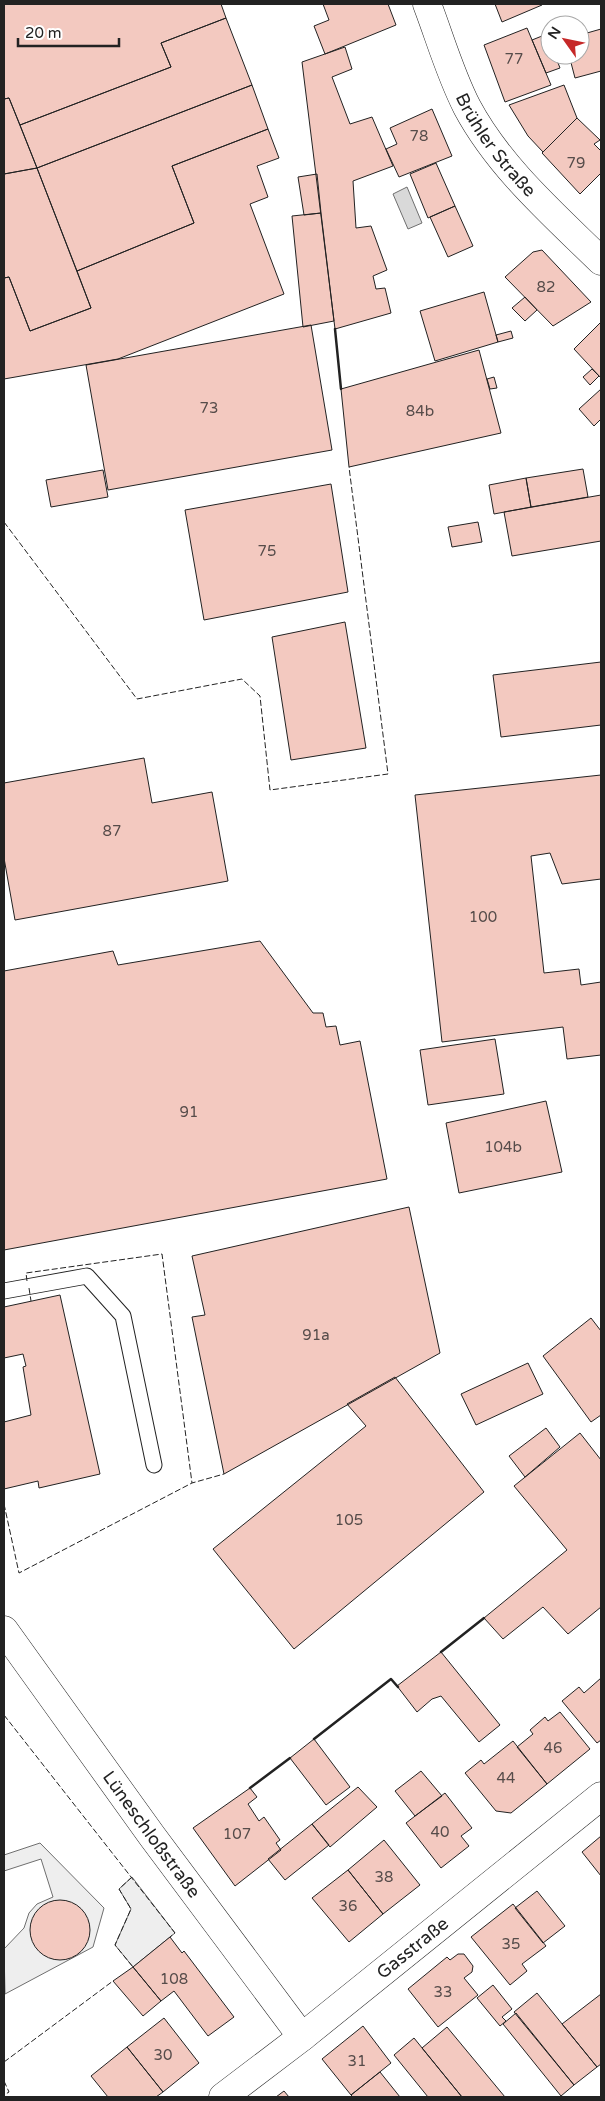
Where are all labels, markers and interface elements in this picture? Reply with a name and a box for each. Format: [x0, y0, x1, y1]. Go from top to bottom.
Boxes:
scale bar [18, 15, 119, 47]
north arrow [540, 15, 590, 65]
text: 20 m [25, 24, 62, 42]
text: N [544, 24, 565, 43]
house number: 77 [505, 50, 523, 68]
street label: Brühler Straße [451, 89, 541, 201]
house number: 78 [410, 127, 428, 145]
house number: 79 [567, 154, 585, 172]
house number: 82 [537, 278, 555, 296]
house number: 73 [200, 399, 218, 417]
house number: 84b [406, 402, 434, 420]
house number: 75 [258, 542, 276, 560]
house number: 87 [103, 822, 121, 840]
house number: 100 [469, 908, 497, 926]
house number: 91 [180, 1103, 198, 1121]
house number: 104b [484, 1138, 522, 1156]
house number: 91a [302, 1326, 330, 1344]
house number: 105 [335, 1511, 363, 1529]
house number: 46 [544, 1739, 562, 1757]
street label: Lüneschloßstraße [98, 1767, 205, 1902]
house number: 44 [497, 1769, 515, 1787]
house number: 40 [431, 1823, 449, 1841]
house number: 107 [223, 1825, 251, 1843]
house number: 38 [375, 1868, 393, 1886]
house number: 36 [339, 1897, 357, 1915]
street label: Gasstraße [372, 1912, 453, 1984]
house number: 35 [502, 1935, 520, 1953]
house number: 108 [160, 1970, 188, 1988]
house number: 33 [434, 1983, 452, 2001]
house number: 30 [154, 2046, 172, 2064]
house number: 31 [348, 2052, 366, 2070]

